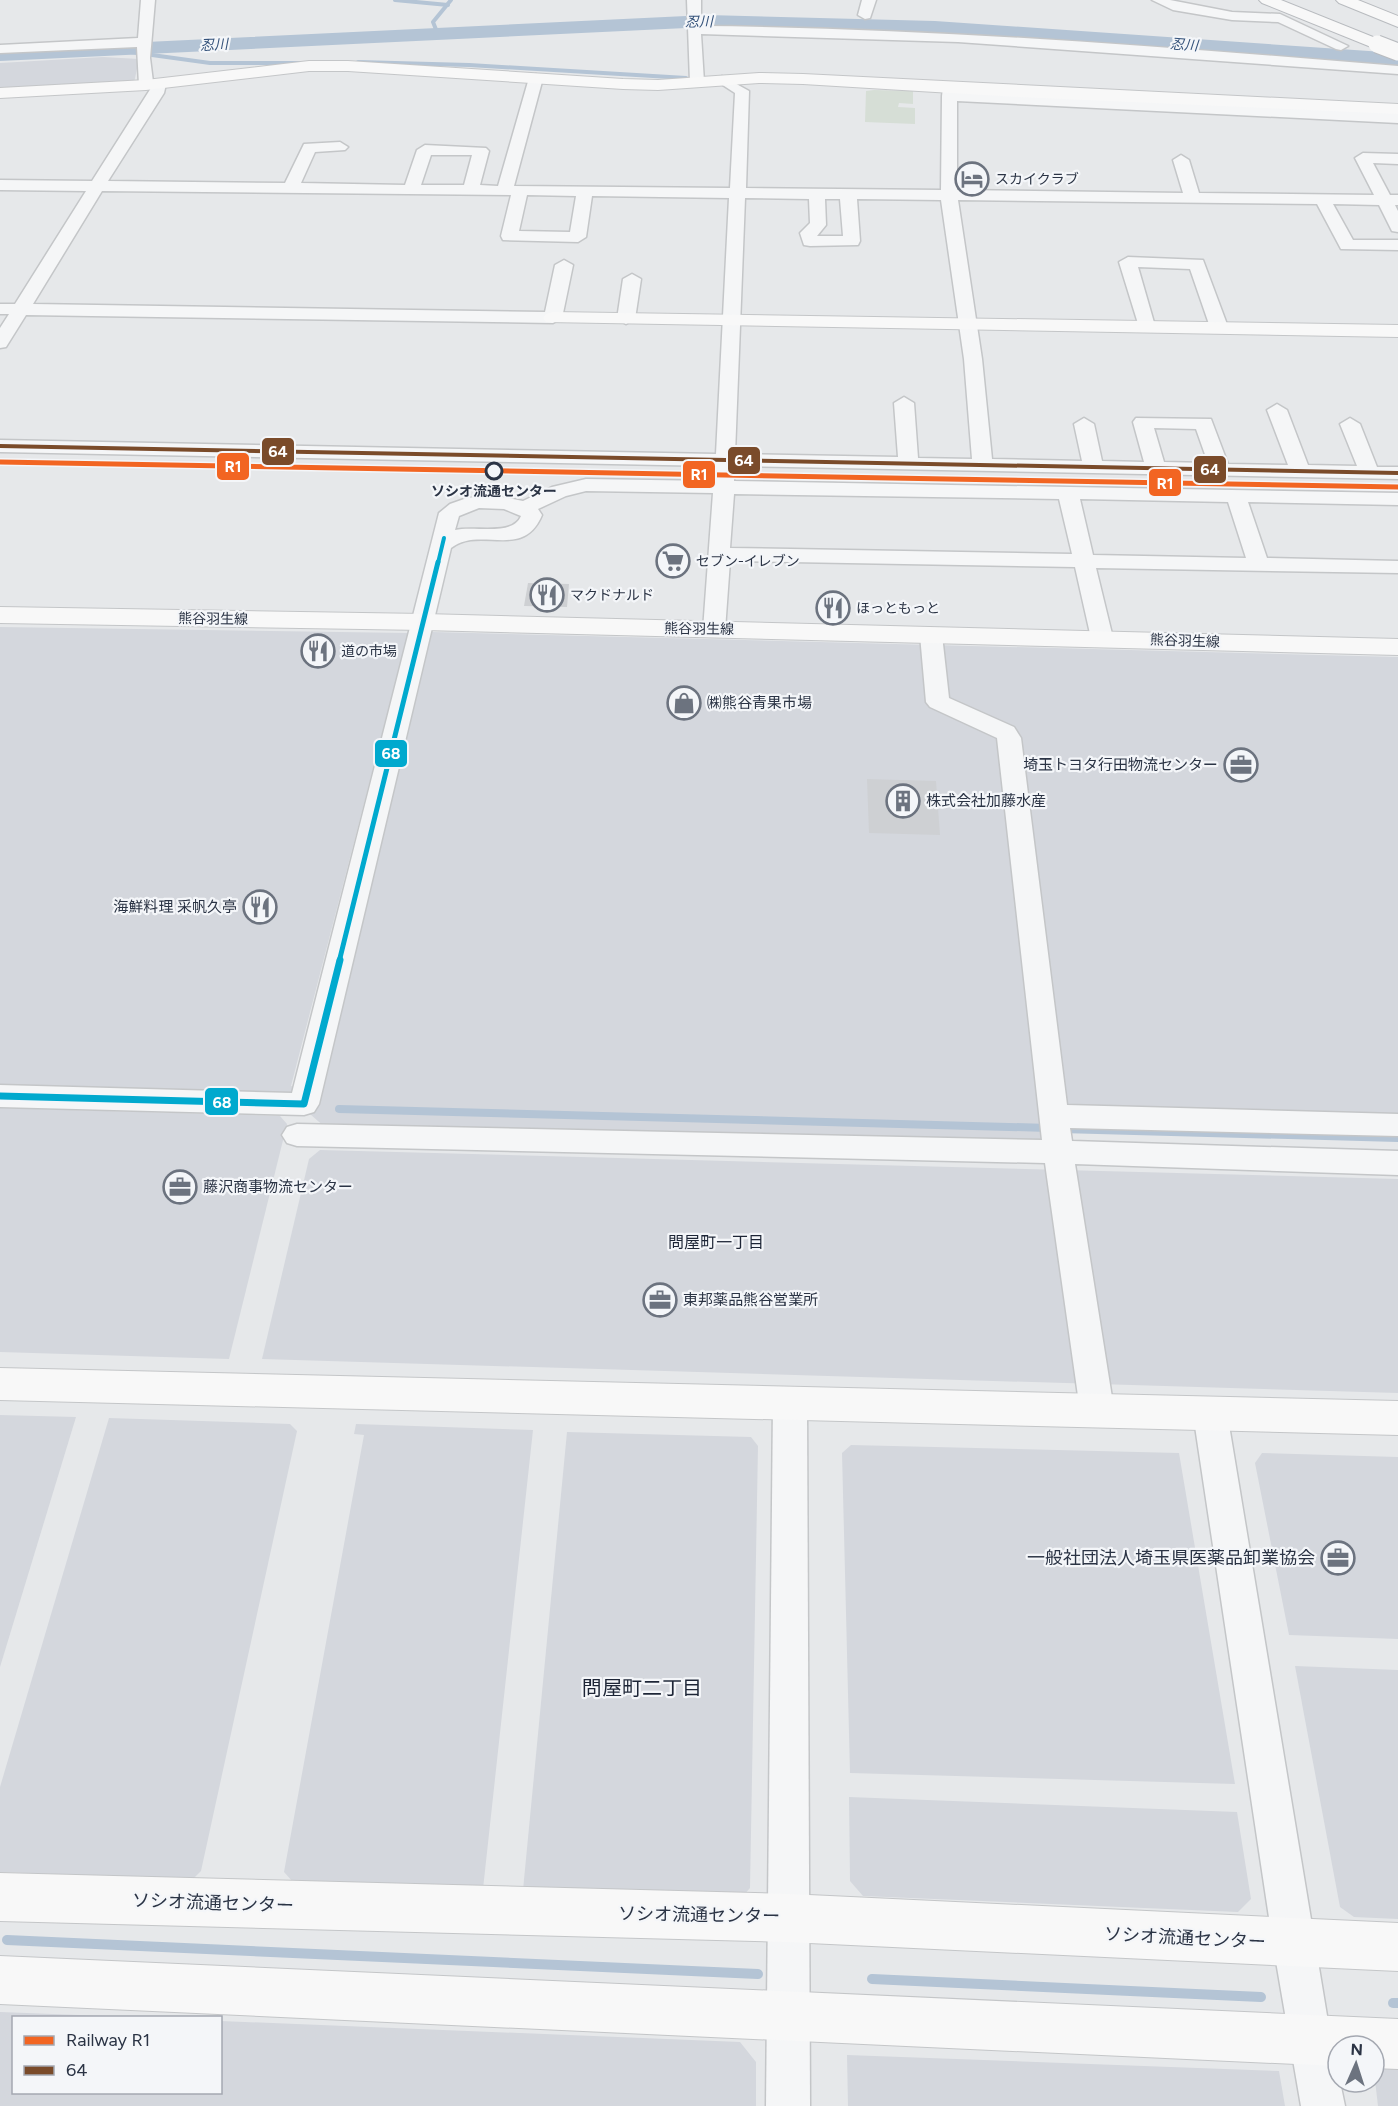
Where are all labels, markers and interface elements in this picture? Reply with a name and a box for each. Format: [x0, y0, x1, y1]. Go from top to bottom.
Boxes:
water label: 忍川 [685, 13, 715, 31]
water label: 忍川 [200, 36, 230, 54]
water label: 忍川 [1169, 36, 1201, 55]
hotel icon: スカイクラブ [954, 161, 990, 197]
place label: スカイクラブ [995, 171, 1079, 188]
line badge: 64 [261, 437, 295, 466]
text: 64 [268, 442, 288, 461]
line badge: 64 [727, 446, 761, 475]
text: 64 [734, 451, 754, 470]
line badge: R1 [216, 452, 250, 481]
line badge: 64 [1193, 455, 1227, 484]
text: R1 [224, 457, 242, 476]
line badge: R1 [682, 460, 716, 489]
text: 64 [1200, 460, 1220, 479]
marker: ソシオ流通センター [485, 462, 503, 480]
text: R1 [690, 465, 708, 484]
line badge: R1 [1148, 468, 1182, 497]
text: R1 [1156, 474, 1174, 493]
place label: ソシオ流通センター [431, 483, 557, 500]
supermarket icon: セブン-イレブン [655, 543, 691, 579]
place label: セブン-イレブン [696, 553, 800, 570]
restaurant icon: マクドナルド [529, 577, 565, 613]
place label: マクドナルド [570, 587, 654, 604]
restaurant icon: ほっともっと [815, 590, 851, 626]
place label: ほっともっと [856, 600, 940, 617]
street label: 熊谷羽生線 [178, 610, 248, 628]
street label: 熊谷羽生線 [664, 620, 734, 638]
street label: 熊谷羽生線 [1150, 631, 1220, 651]
restaurant icon: 道の市場 [300, 633, 336, 669]
place label: 道の市場 [341, 643, 397, 660]
shop icon: ㈱熊谷青果市場 [666, 685, 702, 721]
place label: ㈱熊谷青果市場 [707, 694, 812, 712]
line badge: 68 [374, 739, 408, 768]
text: 68 [381, 744, 401, 763]
office icon: 埼玉トヨタ行田物流センター [1223, 747, 1259, 783]
place label: 埼玉トヨタ行田物流センター [1023, 756, 1218, 774]
building icon: 株式会社加藤水産 [885, 783, 921, 819]
place label: 株式会社加藤水産 [926, 792, 1046, 810]
restaurant icon: 海鮮料理 采帆久亭 [242, 889, 278, 925]
place label: 海鮮料理 采帆久亭 [113, 898, 237, 916]
line badge: 68 [204, 1087, 239, 1116]
text: 68 [212, 1093, 232, 1112]
office icon: 藤沢商事物流センター [162, 1169, 198, 1205]
place label: 藤沢商事物流センター [203, 1178, 353, 1196]
district label: 問屋町一丁目 [668, 1233, 764, 1252]
office icon: 東邦薬品熊谷営業所 [642, 1282, 678, 1318]
place label: 東邦薬品熊谷営業所 [683, 1291, 818, 1309]
office icon: 一般社団法人埼玉県医薬品卸業協会 [1320, 1540, 1356, 1576]
place label: 一般社団法人埼玉県医薬品卸業協会 [1027, 1547, 1315, 1569]
district label: 問屋町二丁目 [582, 1676, 702, 1700]
street label: ソシオ流通センター [132, 1889, 294, 1917]
street label: ソシオ流通センター [618, 1903, 780, 1927]
street label: ソシオ流通センター [1104, 1923, 1266, 1953]
legend [12, 2016, 222, 2094]
text: Railway R1 [66, 2029, 150, 2051]
north arrow [1326, 2034, 1386, 2094]
text: N [1350, 2040, 1363, 2059]
text: 64 [66, 2059, 87, 2081]

